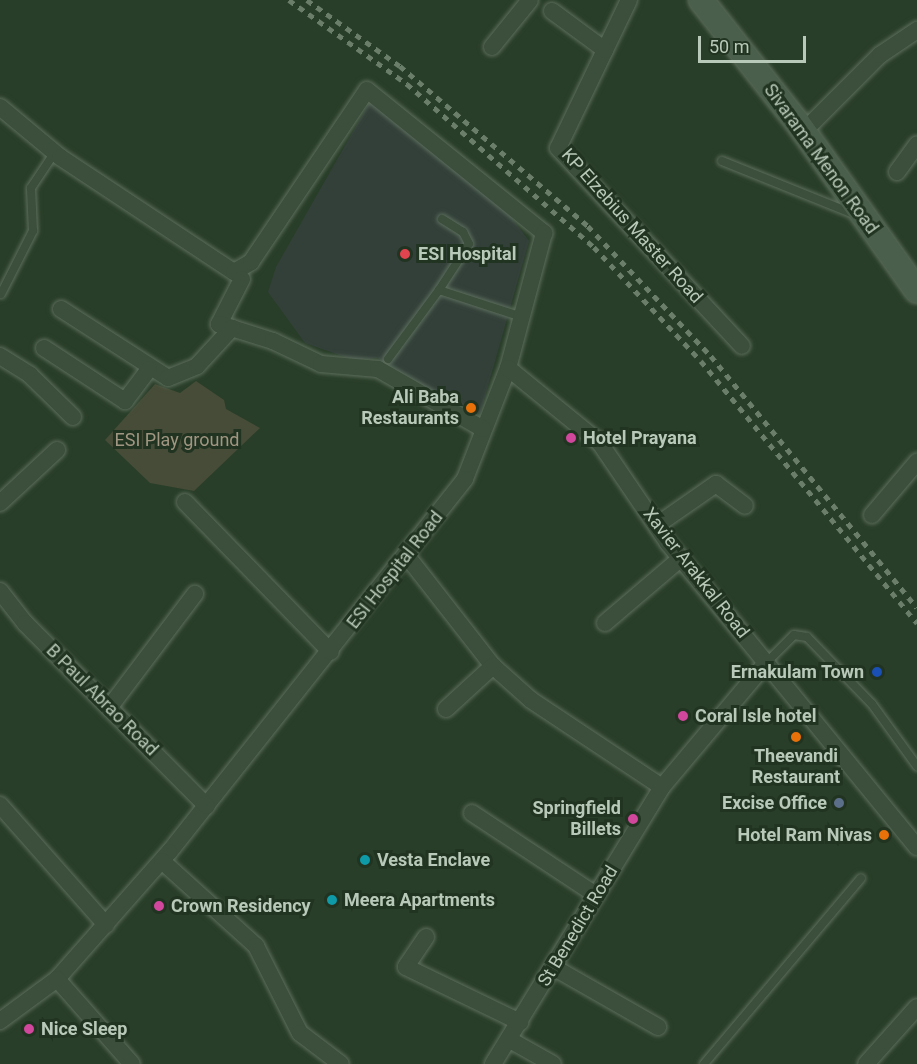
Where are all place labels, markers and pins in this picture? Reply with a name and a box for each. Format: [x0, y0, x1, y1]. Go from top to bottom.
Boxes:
place label: ESI Hospital [418, 243, 516, 265]
marker: ESI Hospital [396, 245, 414, 263]
place label: Ali Baba Restaurants [361, 387, 459, 430]
marker: Ali Baba Restaurants [464, 401, 478, 415]
place label: Hotel Prayana [583, 427, 697, 449]
marker: Hotel Prayana [564, 431, 578, 445]
place label: Ernakulam Town [730, 661, 864, 683]
marker: Ernakulam Town [868, 663, 886, 681]
place label: Coral Isle hotel [695, 705, 816, 727]
marker: Coral Isle hotel [676, 709, 690, 723]
marker: Theevandi Restaurant [789, 730, 803, 744]
place label: Theevandi Restaurant [752, 746, 840, 789]
place label: Excise Office [722, 792, 827, 814]
marker: Excise Office [832, 796, 846, 810]
place label: Springfield Billets [532, 798, 621, 840]
marker: Springfield Billets [626, 812, 640, 826]
place label: Hotel Ram Nivas [738, 824, 872, 846]
marker: Hotel Ram Nivas [877, 828, 891, 842]
place label: Vesta Enclave [377, 849, 490, 871]
marker: Vesta Enclave [358, 853, 372, 867]
place label: Meera Apartments [344, 889, 495, 911]
marker: Meera Apartments [325, 893, 339, 907]
place label: Crown Residency [171, 895, 311, 917]
marker: Crown Residency [152, 899, 166, 913]
place label: Nice Sleep [41, 1018, 127, 1040]
marker: Nice Sleep [22, 1022, 36, 1036]

